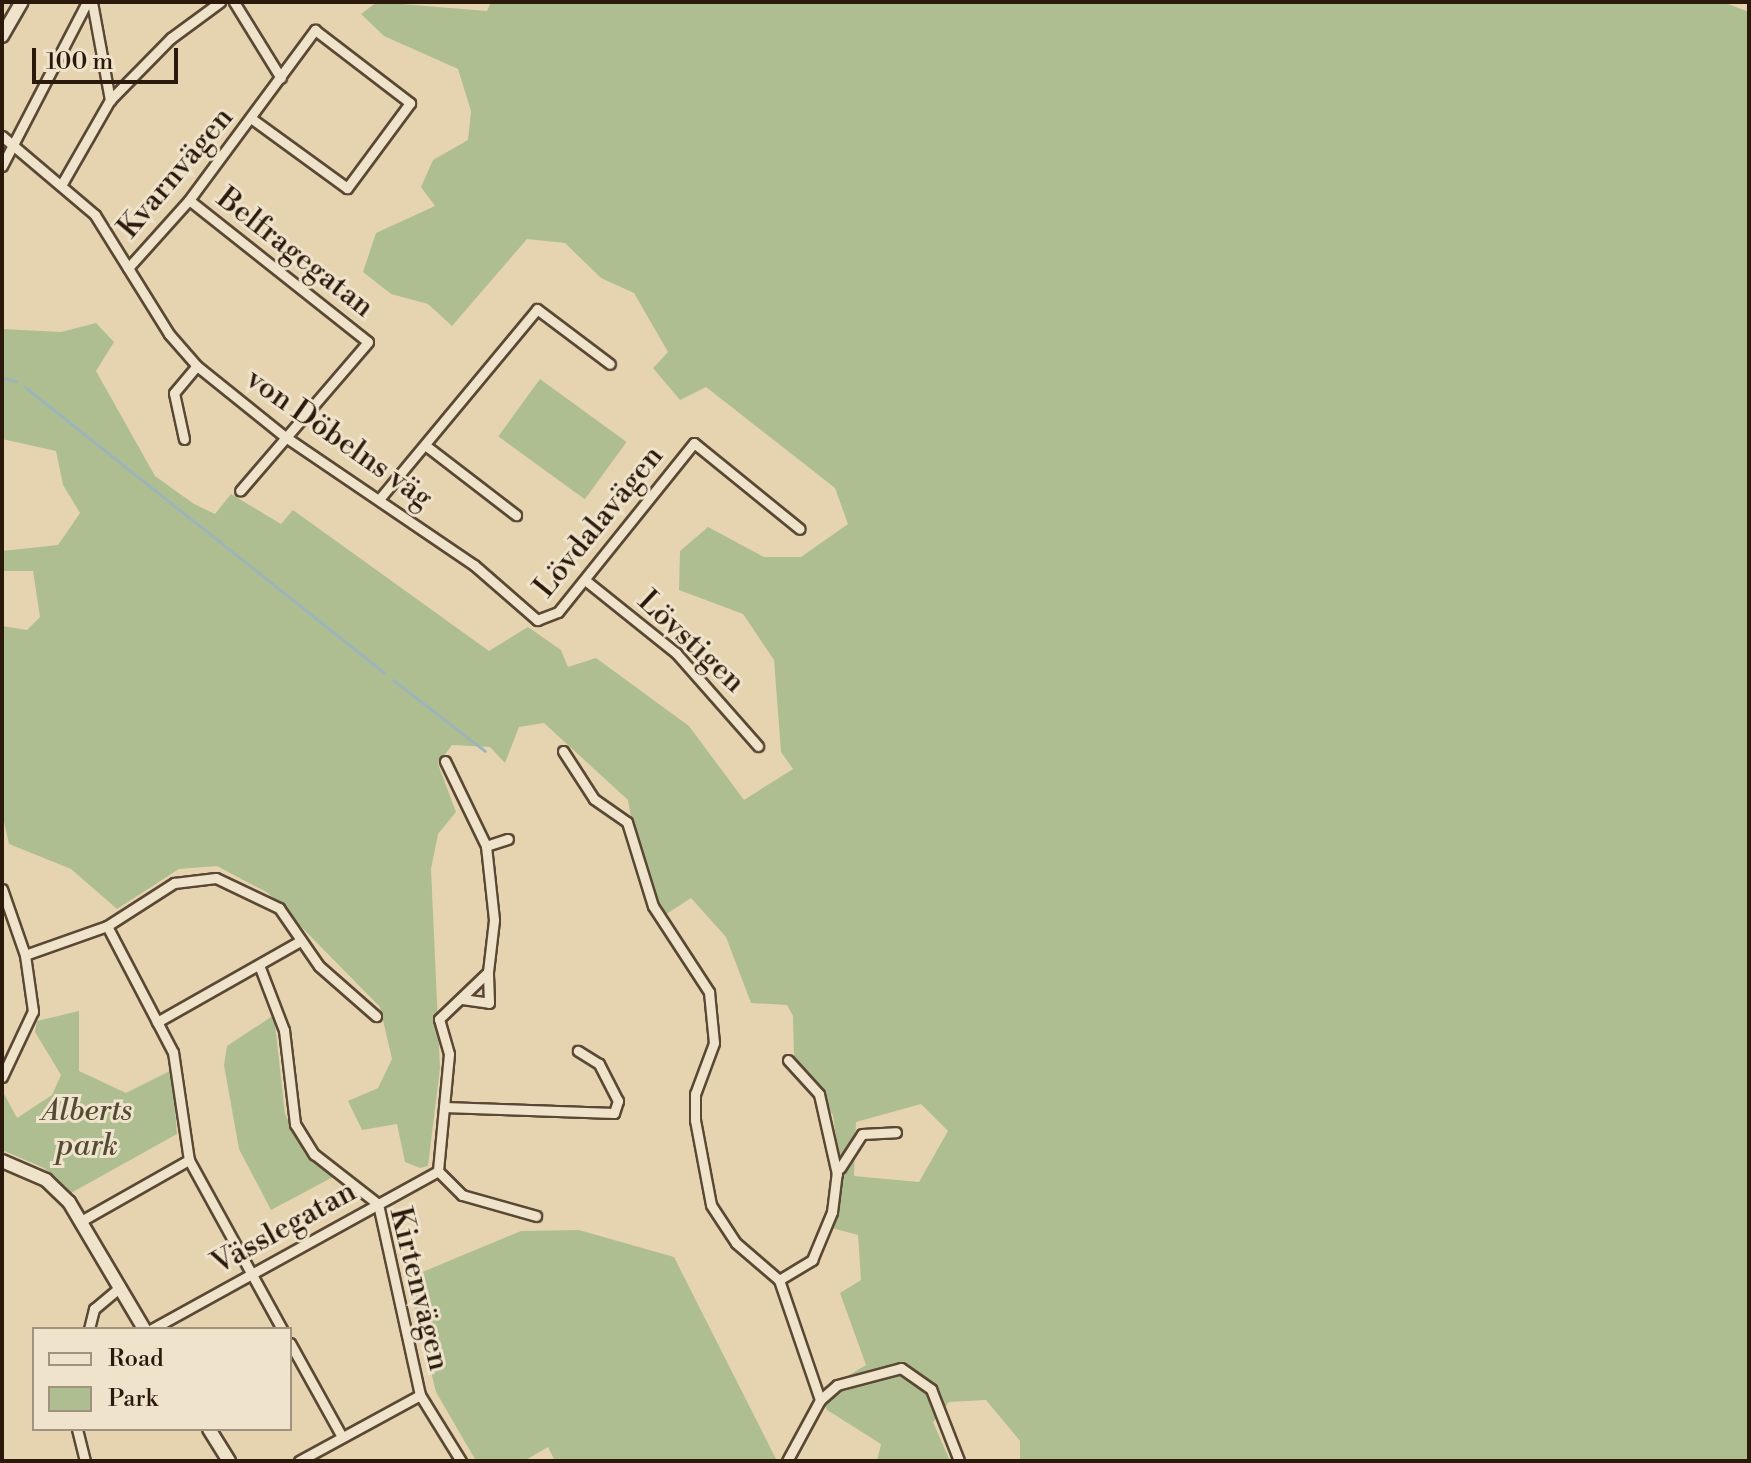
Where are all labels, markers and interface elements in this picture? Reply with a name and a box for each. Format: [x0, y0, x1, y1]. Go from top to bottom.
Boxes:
scale bar [36, 32, 182, 82]
text: 100 m [46, 47, 113, 77]
street label: Kvarnvägen [111, 100, 241, 246]
street label: Belfragegatan [209, 181, 381, 325]
street label: von Döbelns väg [239, 361, 439, 517]
street label: Lövdalavägen [527, 439, 671, 605]
street label: Lövstigen [630, 583, 752, 701]
park label: Alberts park [42, 1093, 132, 1164]
street label: Vässlegatan [206, 1174, 362, 1282]
street label: Kirtenvägen [381, 1204, 457, 1374]
legend [32, 1327, 292, 1431]
text: Road [108, 1344, 164, 1374]
text: Park [108, 1384, 158, 1414]

